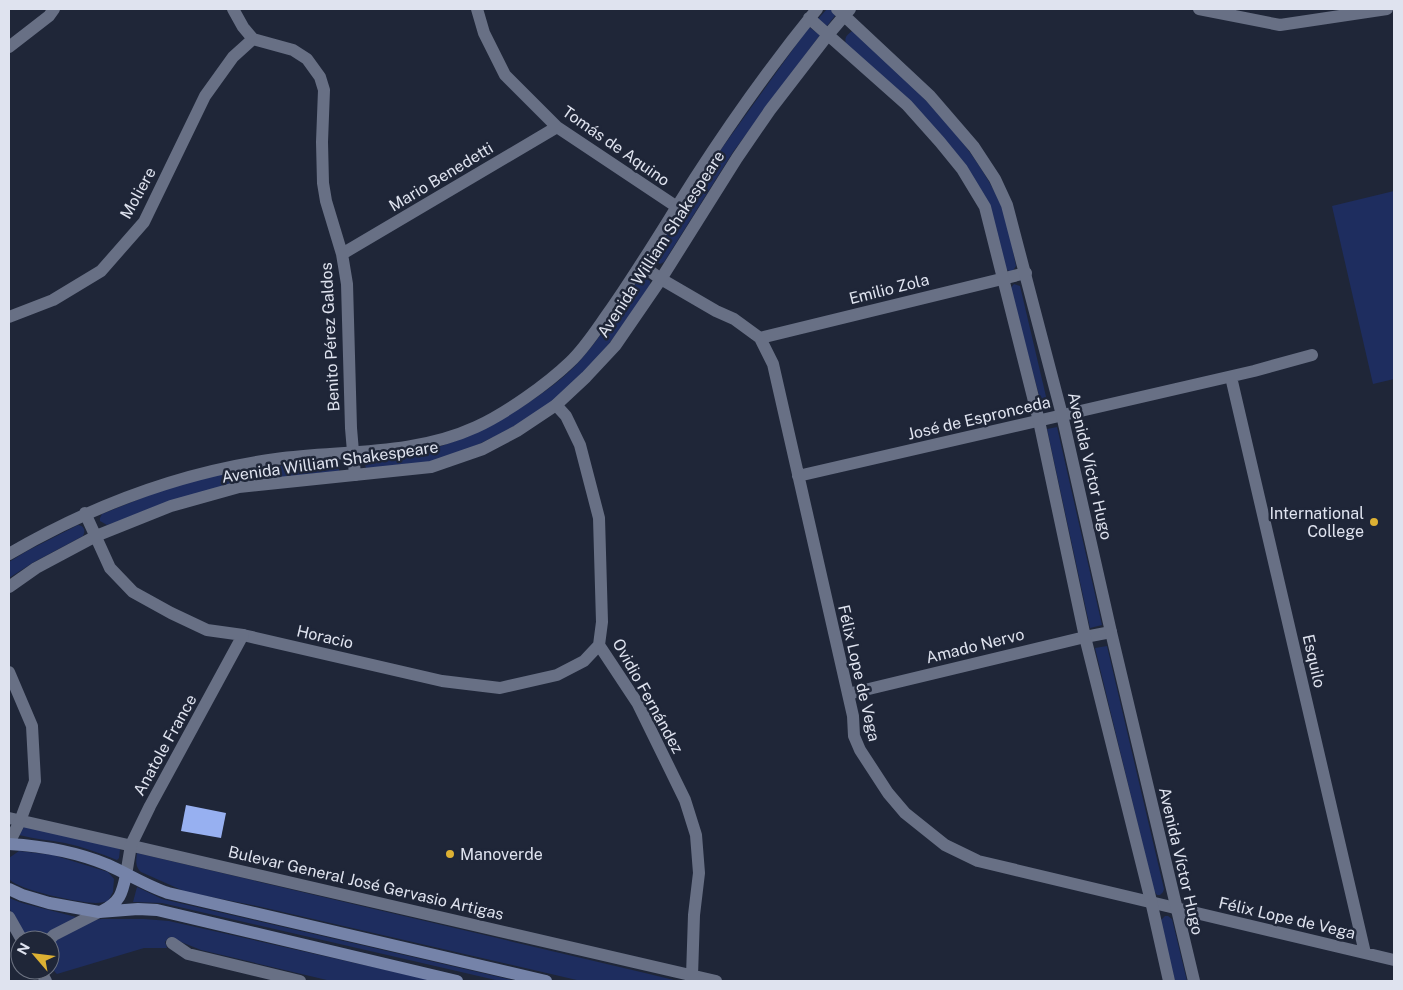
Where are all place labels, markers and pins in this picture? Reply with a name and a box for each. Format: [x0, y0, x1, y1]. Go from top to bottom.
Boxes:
place label: International College [1269, 504, 1364, 541]
marker: International College [1368, 516, 1380, 528]
place label: Manoverde [460, 845, 543, 864]
marker: Manoverde [444, 848, 456, 860]

